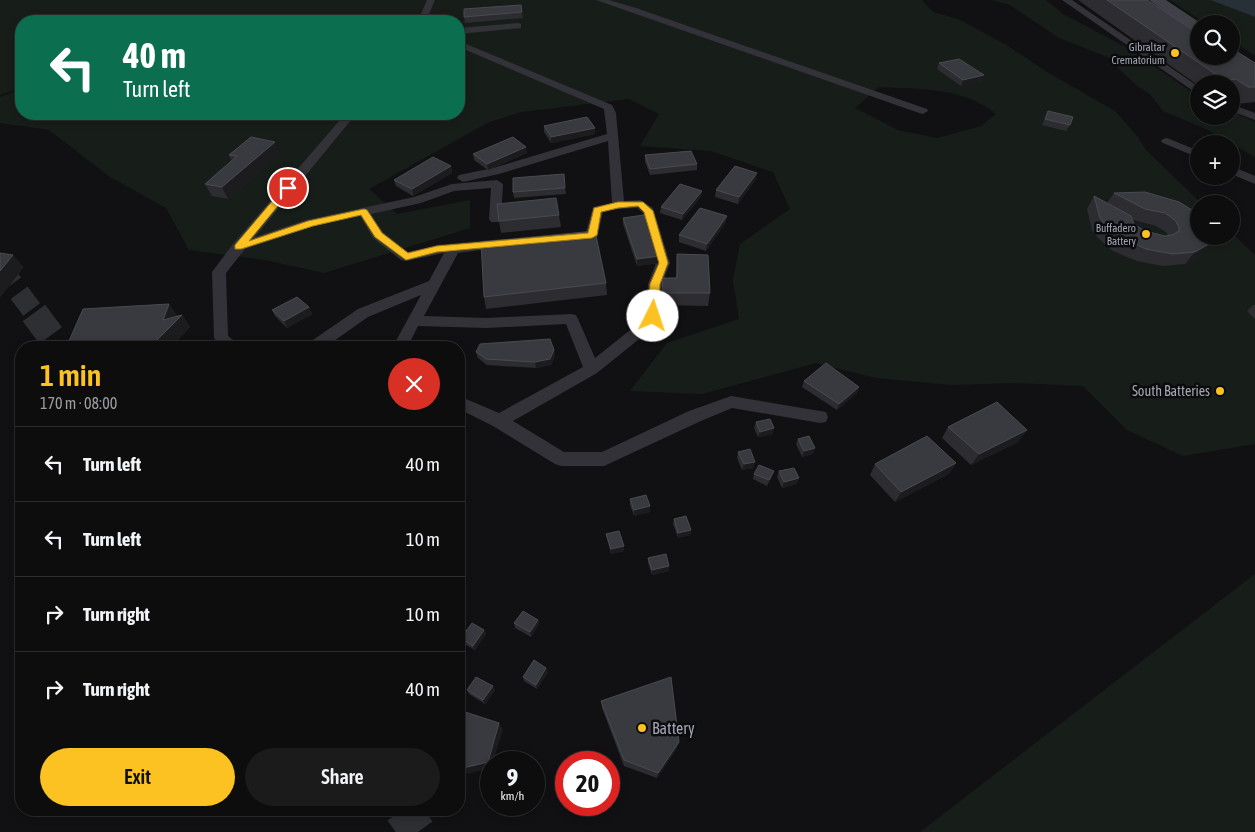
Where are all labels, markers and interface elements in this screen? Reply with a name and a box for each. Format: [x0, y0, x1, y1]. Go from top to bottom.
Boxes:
map controls [1190, 15, 1240, 245]
button: search [1190, 15, 1240, 65]
icon: left [40, 35, 105, 100]
text: 40 m [123, 35, 186, 75]
place label: Gibraltar Crematorium [1112, 41, 1166, 66]
marker: Gibraltar Crematorium [1169, 47, 1181, 59]
button: layers [1190, 75, 1240, 125]
text: Turn left [123, 76, 190, 102]
button: + [1190, 135, 1240, 185]
pin [267, 167, 309, 209]
icon: arrive [274, 174, 302, 202]
button: − [1190, 195, 1240, 245]
place label: Buffadero Battery [1096, 222, 1136, 247]
marker: Buffadero Battery [1140, 228, 1152, 240]
position arrow [626, 289, 678, 341]
text: 1 min [40, 358, 101, 392]
button: close [388, 358, 440, 410]
place label: South Batteries [1132, 383, 1210, 399]
marker: South Batteries [1214, 385, 1226, 397]
text: 170 m · 08:00 [40, 394, 117, 412]
icon: left [40, 450, 68, 478]
text: Turn left [83, 453, 141, 475]
text: 40 m [406, 453, 440, 475]
icon: left [40, 525, 68, 553]
text: Turn left [83, 528, 141, 550]
text: 10 m [406, 528, 440, 550]
icon: right [40, 600, 68, 628]
text: Turn right [83, 603, 150, 625]
text: 10 m [406, 603, 440, 625]
icon: right [40, 675, 68, 703]
text: Turn right [83, 678, 150, 700]
text: 40 m [406, 678, 440, 700]
place label: Battery [652, 719, 695, 738]
marker: Battery [636, 722, 648, 734]
button: Exit [40, 748, 235, 806]
button: Share [245, 748, 440, 806]
speed limit sign: 20 [555, 751, 620, 816]
text: 9 [507, 763, 518, 791]
text: km/h [501, 789, 524, 803]

